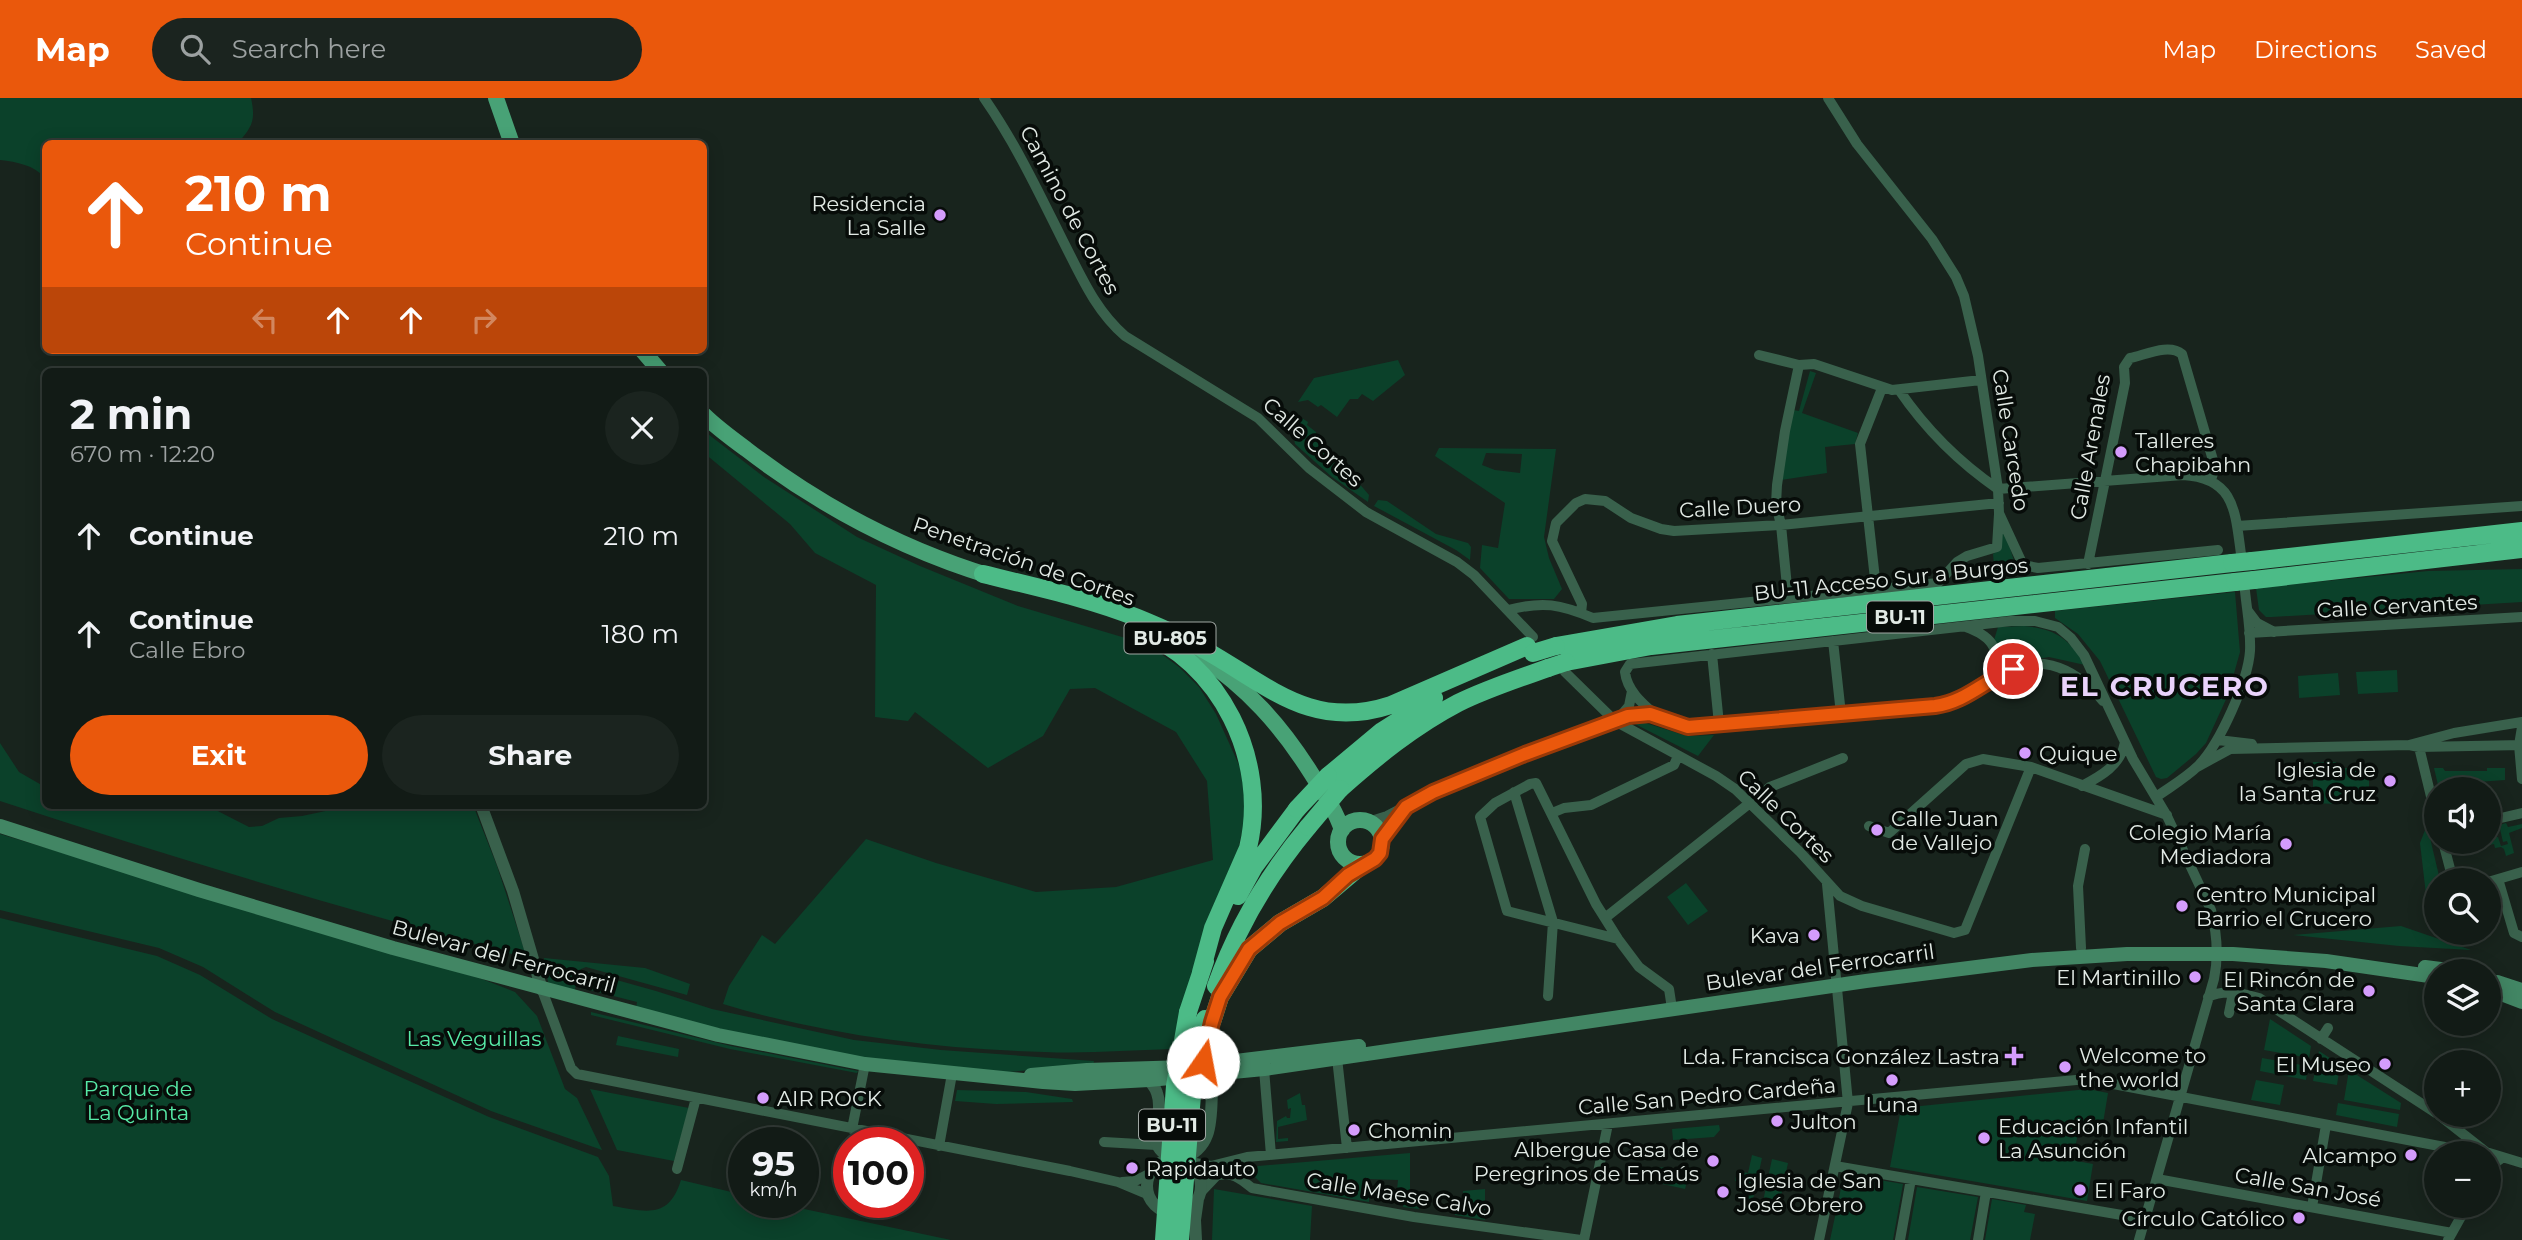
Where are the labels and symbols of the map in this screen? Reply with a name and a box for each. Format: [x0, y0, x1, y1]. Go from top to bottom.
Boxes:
street label: Camino de Cortes [1015, 121, 1125, 299]
place label: Residencia La Salle [811, 191, 926, 240]
marker: Residencia La Salle [932, 207, 948, 223]
street label: Calle Carcedo [1987, 367, 2035, 513]
street label: Calle Arenales [2065, 372, 2115, 522]
street label: Calle Cortes [1258, 392, 1368, 492]
place label: Talleres Chapibahn [2135, 428, 2251, 477]
marker: Talleres Chapibahn [2113, 444, 2129, 460]
street label: Calle Duero [1678, 491, 1802, 523]
street label: Penetración de Cortes [910, 511, 1138, 611]
street label: BU-11 Acceso Sur a Burgos [1753, 552, 2029, 606]
street label: Calle Cervantes [2316, 589, 2478, 623]
road number: BU-11 [1867, 602, 1933, 632]
road number: BU-805 [1124, 622, 1216, 653]
pin [1983, 639, 2043, 699]
district label: EL CRUCERO [2060, 669, 2270, 703]
place label: Quique [2039, 741, 2117, 766]
marker: Quique [2017, 745, 2033, 761]
place label: Iglesia de la Santa Cruz [2239, 757, 2376, 806]
street label: Calle Cortes [1733, 764, 1839, 868]
marker: Iglesia de la Santa Cruz [2382, 773, 2398, 789]
place label: Calle Juan de Vallejo [1891, 806, 1999, 855]
place label: Colegio María Mediadora [2129, 820, 2272, 869]
marker: Calle Juan de Vallejo [1869, 822, 1885, 838]
marker: Colegio María Mediadora [2278, 836, 2294, 852]
place label: Centro Municipal Barrio el Crucero [2196, 882, 2376, 931]
marker: Centro Municipal Barrio el Crucero [2174, 898, 2190, 914]
street label: Bulevar del Ferrocarril [389, 914, 619, 998]
place label: Kava [1750, 923, 1800, 948]
marker: Kava [1806, 927, 1822, 943]
street label: Bulevar del Ferrocarril [1704, 939, 1936, 995]
place label: El Martinillo [2056, 965, 2181, 990]
place label: El Rincón de Santa Clara [2223, 967, 2355, 1016]
marker: El Martinillo [2187, 969, 2203, 985]
marker: El Rincón de Santa Clara [2361, 983, 2377, 999]
position arrow [1166, 1025, 1240, 1099]
park label: Las Veguillas [407, 1026, 541, 1051]
place label: Welcome to the world [2079, 1043, 2206, 1092]
place label: Lda. Francisca González Lastra [1682, 1044, 2000, 1069]
marker: Lda. Francisca González Lastra [2006, 1048, 2022, 1064]
place label: El Museo [2276, 1052, 2371, 1077]
marker: El Museo [2377, 1056, 2393, 1072]
marker: Welcome to the world [2057, 1059, 2073, 1075]
street label: Calle San Pedro Cardeña [1577, 1072, 1837, 1120]
marker: Luna [1884, 1072, 1900, 1088]
park label: Parque de La Quinta [84, 1076, 192, 1125]
place label: AIR ROCK [777, 1086, 882, 1111]
marker: AIR ROCK [755, 1090, 771, 1106]
place label: Luna [1866, 1092, 1918, 1117]
place label: Julton [1790, 1109, 1857, 1134]
road number: BU-11 [1139, 1110, 1205, 1140]
marker: Julton [1769, 1113, 1785, 1129]
place label: Educación Infantil La Asunción [1998, 1114, 2188, 1163]
place label: Chomin [1368, 1118, 1452, 1143]
marker: Chomin [1346, 1122, 1362, 1138]
speed limit sign: 100 [833, 1127, 924, 1218]
marker: Educación Infantil La Asunción [1976, 1130, 1992, 1146]
place label: Albergue Casa de Peregrinos de Emaús [1474, 1137, 1699, 1186]
place label: Alcampo [2302, 1143, 2397, 1168]
marker: Alcampo [2403, 1147, 2419, 1163]
marker: Albergue Casa de Peregrinos de Emaús [1705, 1153, 1721, 1169]
place label: Rapidauto [1146, 1156, 1255, 1181]
marker: Rapidauto [1124, 1160, 1140, 1176]
street label: Calle San José [2233, 1162, 2383, 1212]
street label: Calle Maese Calvo [1305, 1167, 1493, 1221]
place label: Iglesia de San José Obrero [1736, 1168, 1882, 1217]
place label: El Faro [2094, 1178, 2166, 1203]
marker: El Faro [2072, 1182, 2088, 1198]
marker: Iglesia de San José Obrero [1715, 1184, 1731, 1200]
place label: Círculo Católico [2122, 1206, 2285, 1231]
marker: Círculo Católico [2291, 1210, 2307, 1226]

